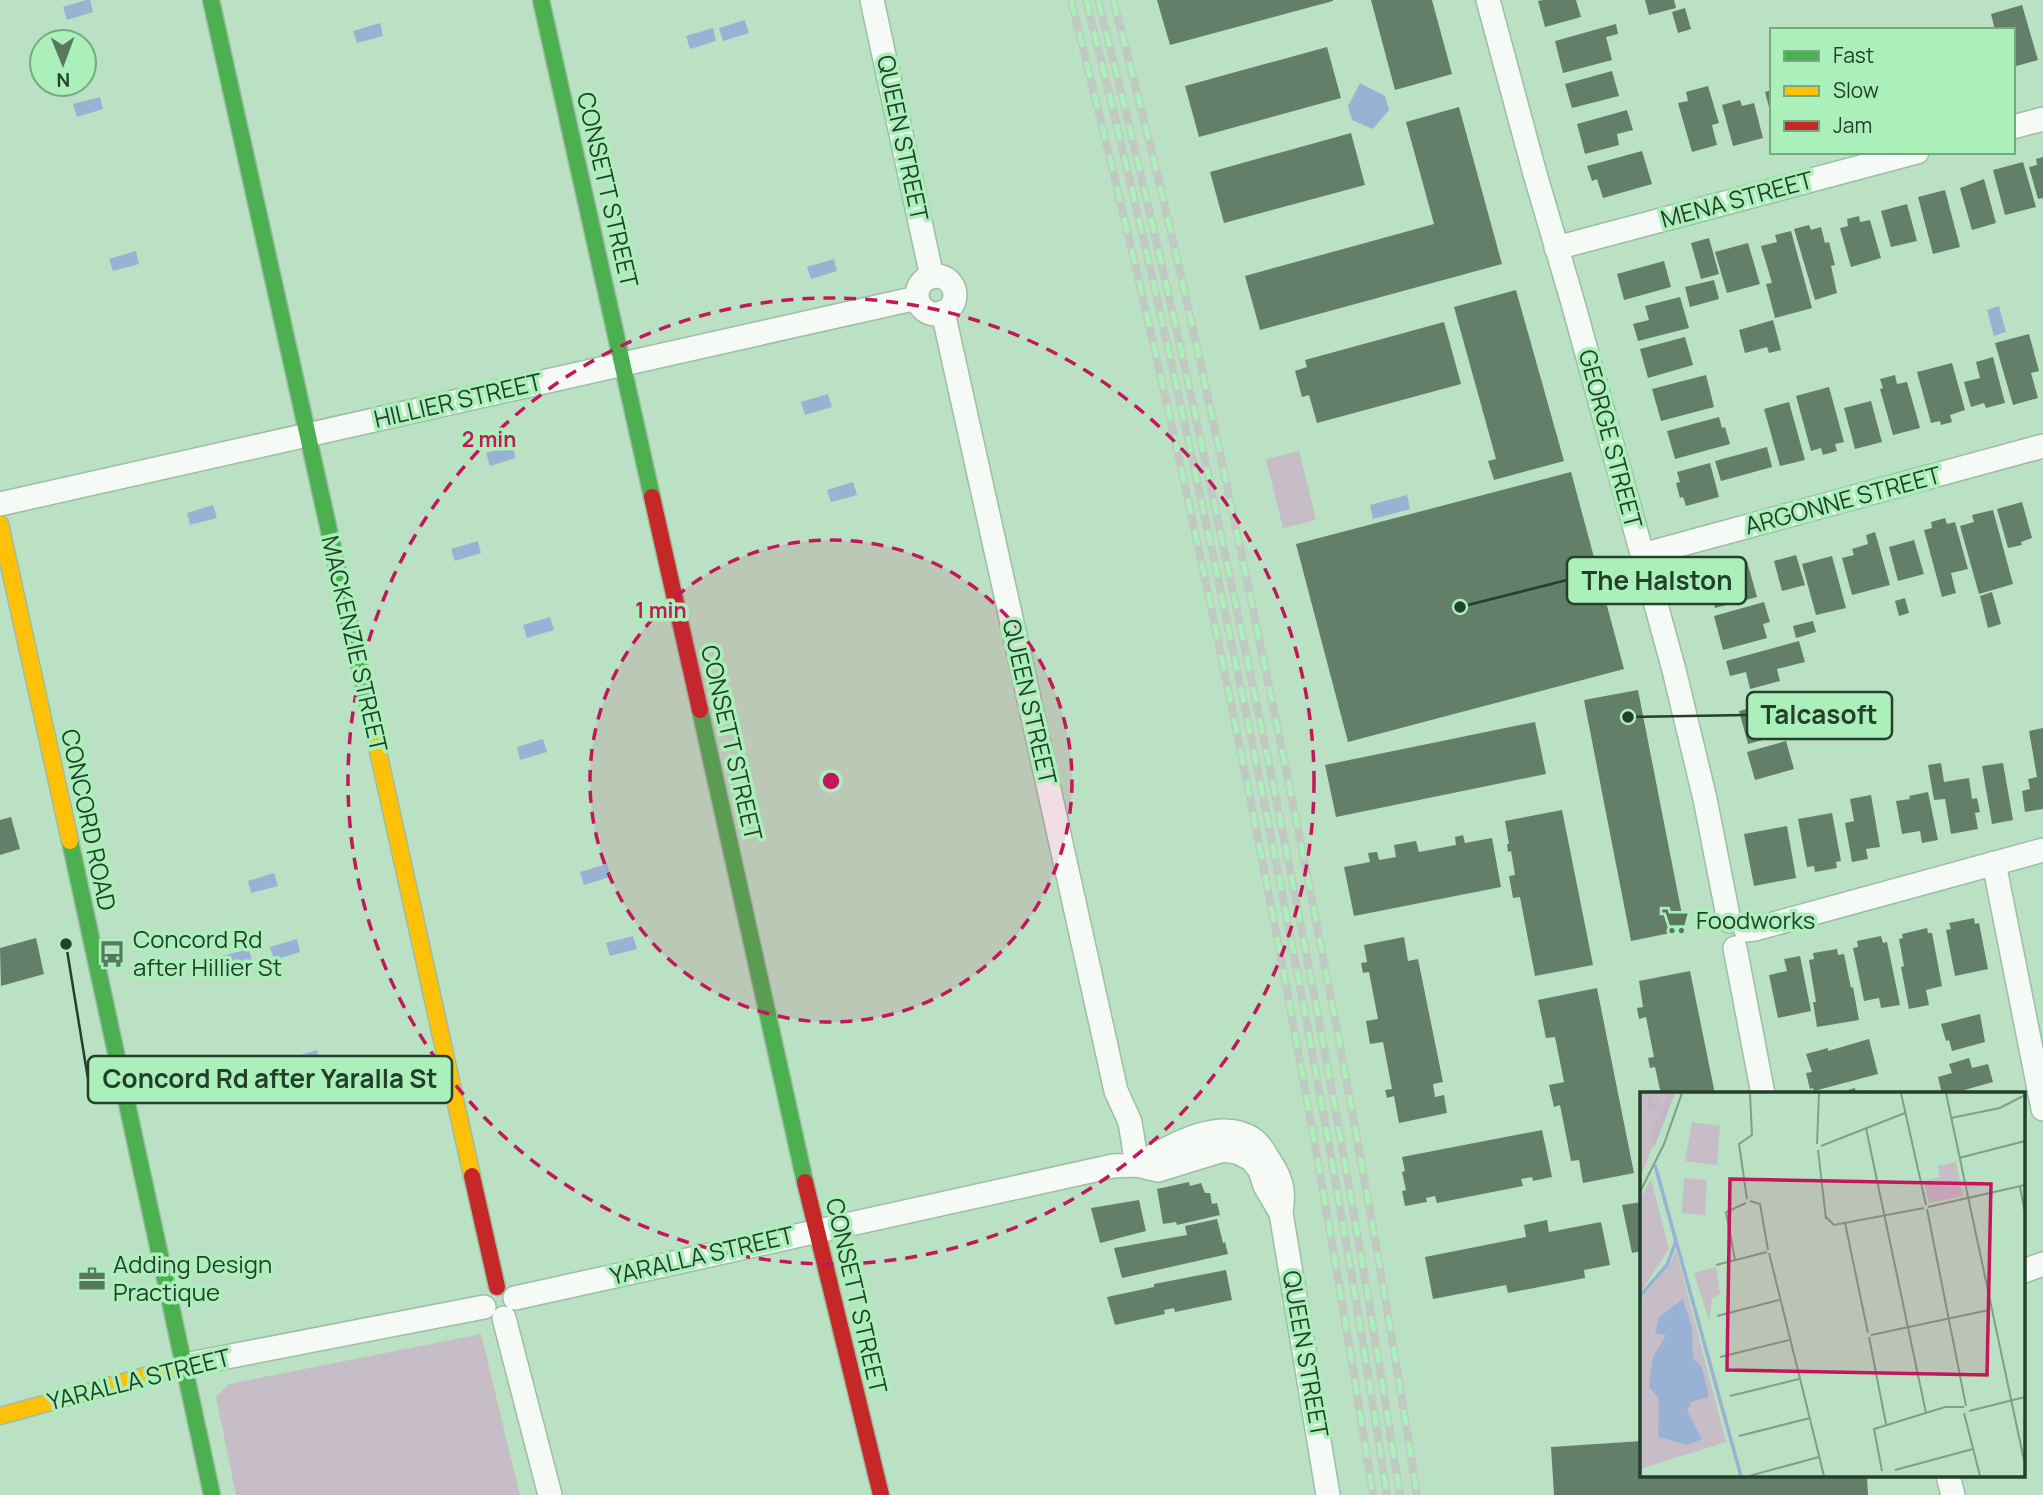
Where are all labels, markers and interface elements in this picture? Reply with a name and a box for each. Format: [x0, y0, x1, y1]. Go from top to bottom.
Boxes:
north arrow [28, 28, 98, 98]
legend [1770, 28, 2015, 154]
text: Fast [1833, 41, 1874, 69]
street label: QUEEN STREET [870, 52, 937, 224]
text: N [56, 67, 70, 93]
text: Slow [1833, 76, 1879, 104]
street label: CONSETT STREET [570, 89, 647, 291]
text: Jam [1833, 111, 1872, 139]
street label: MENA STREET [1657, 162, 1817, 235]
street label: GEORGE STREET [1572, 346, 1651, 532]
street label: HILLIER STREET [370, 364, 546, 435]
text: 2 min [462, 425, 516, 453]
street label: ARGONNE STREET [1741, 457, 1945, 542]
street label: MACKENZIE STREET [315, 532, 397, 756]
callout: The Halston [1567, 557, 1746, 604]
text: The Halston [1582, 562, 1732, 598]
text: 1 min [635, 596, 687, 624]
street label: QUEEN STREET [995, 616, 1066, 788]
street label: CONSETT STREET [694, 642, 771, 844]
callout: Talcasoft [1747, 692, 1892, 739]
text: Talcasoft [1760, 696, 1878, 732]
street label: CONCORD ROAD [54, 726, 125, 914]
centre of rings [819, 769, 843, 793]
place label: Foodworks [1696, 903, 1815, 936]
supermarket icon: Foodworks [1660, 906, 1690, 936]
place label: Concord Rd after Hillier St [133, 922, 282, 983]
bus stop icon: Concord Rd after Hillier St [97, 939, 127, 969]
callout: Concord Rd after Yaralla St [88, 1056, 452, 1103]
text: Concord Rd after Yaralla St [102, 1060, 438, 1096]
inset map [1640, 1092, 2025, 1478]
street label: CONSETT STREET [819, 1195, 896, 1397]
street label: YARALLA STREET [607, 1217, 797, 1292]
place label: Adding Design Practique [113, 1247, 272, 1308]
office icon: Adding Design Practique [77, 1264, 107, 1294]
street label: QUEEN STREET [1276, 1268, 1337, 1440]
street label: YARALLA STREET [44, 1340, 234, 1417]

